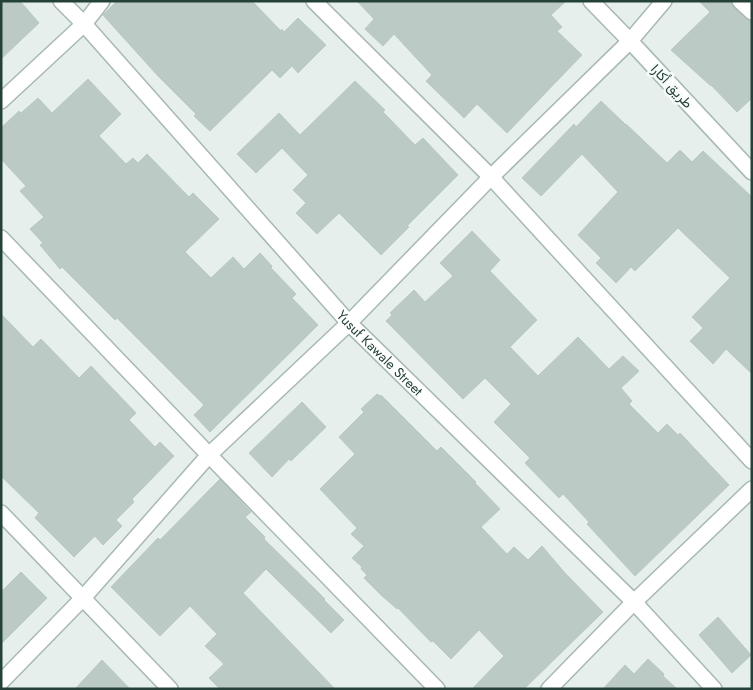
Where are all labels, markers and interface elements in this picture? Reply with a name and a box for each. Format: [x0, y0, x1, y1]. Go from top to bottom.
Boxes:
street label: طريق أكارا [646, 59, 698, 113]
street label: Yusuf Kawale Street [332, 306, 428, 401]

